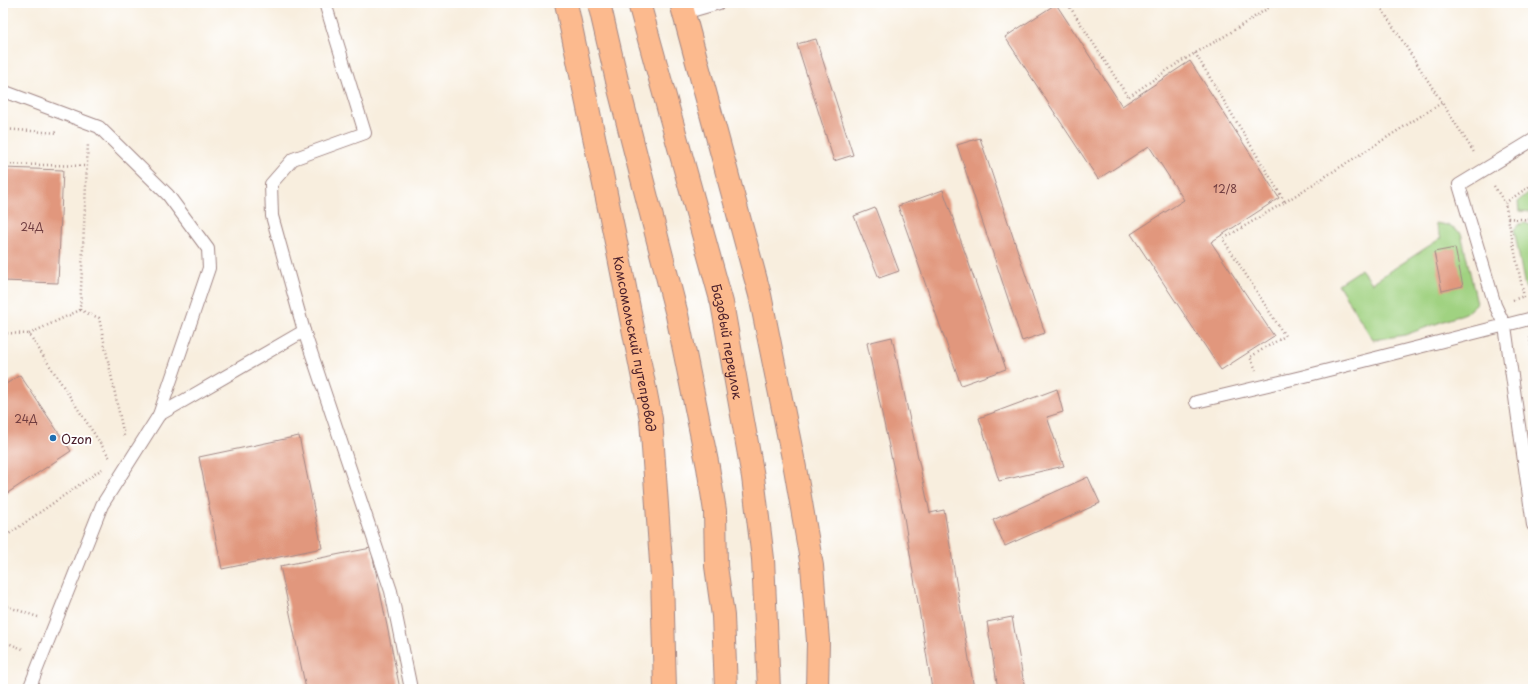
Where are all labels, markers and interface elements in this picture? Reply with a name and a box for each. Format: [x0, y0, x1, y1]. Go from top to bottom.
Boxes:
house number: 12/8 [1213, 180, 1237, 197]
house number: 24Д [20, 218, 44, 235]
street label: Комсомольский путепровод [609, 254, 661, 432]
street label: Базовый переулок [708, 281, 748, 401]
house number: 24Д [14, 410, 38, 427]
place label: Ozon [61, 429, 92, 448]
marker: Ozon [48, 433, 58, 443]

